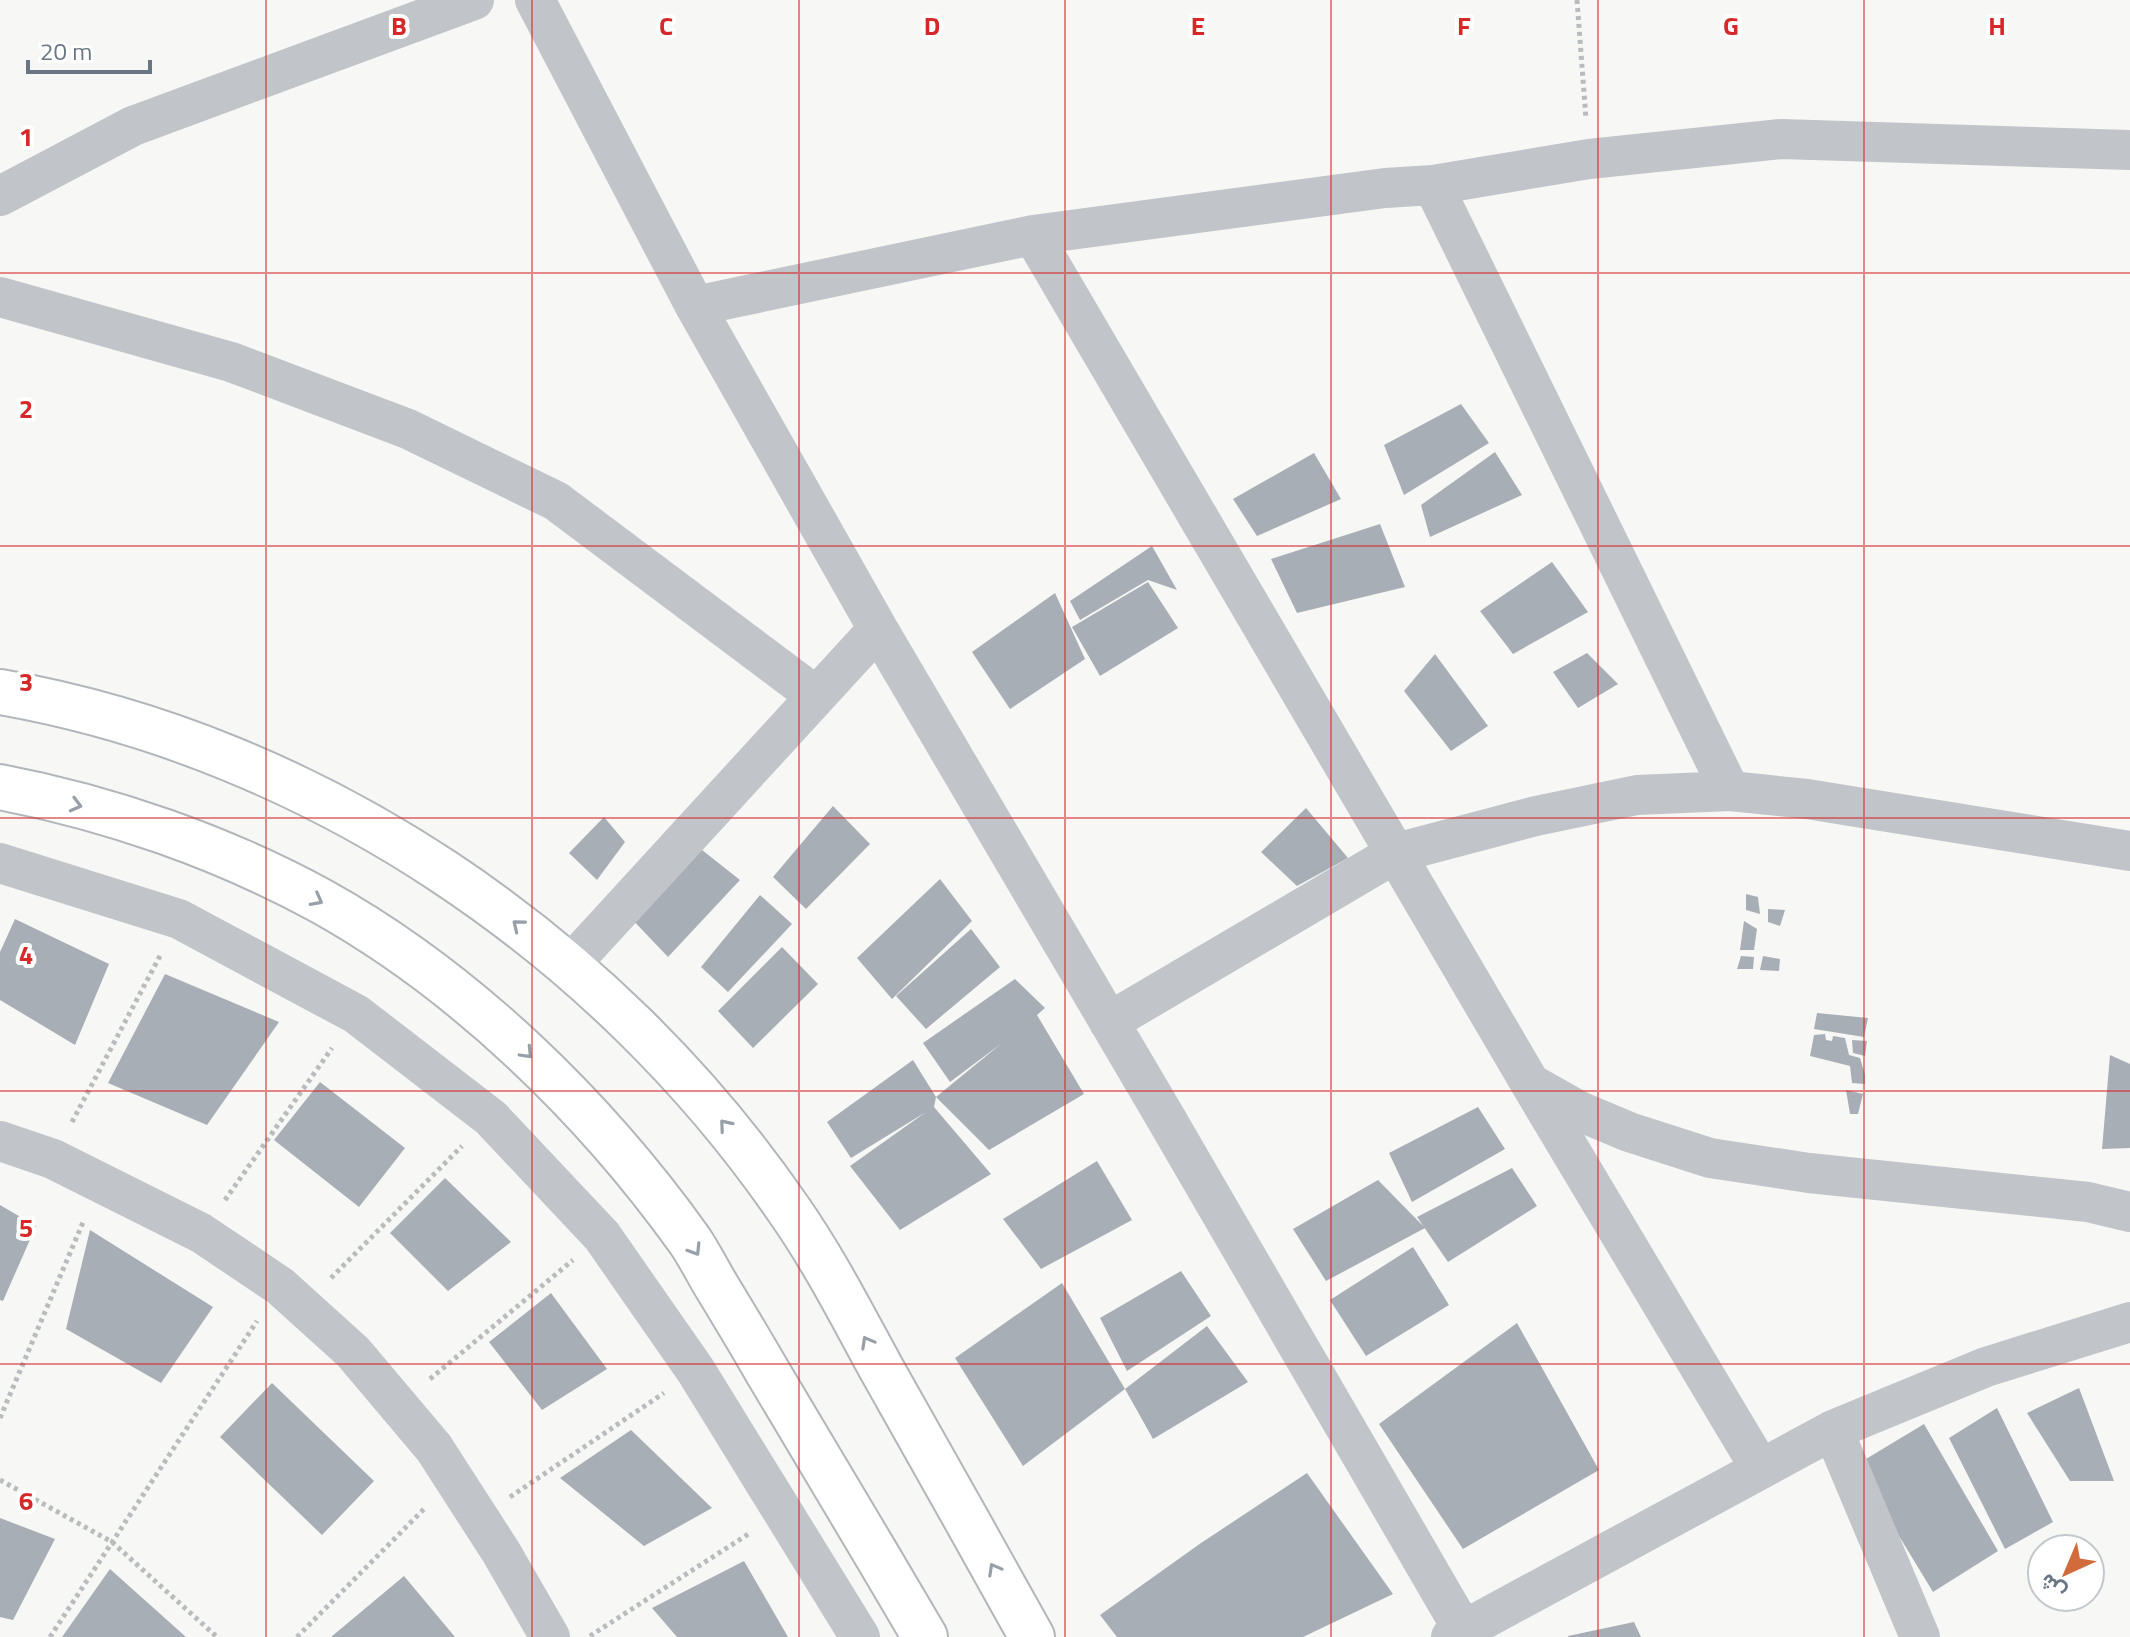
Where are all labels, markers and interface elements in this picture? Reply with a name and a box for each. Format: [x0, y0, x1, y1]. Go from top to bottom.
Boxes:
text: B [391, 6, 407, 45]
text: C [659, 6, 673, 45]
text: D [924, 6, 940, 45]
text: E [1191, 6, 1205, 45]
text: F [1457, 6, 1471, 45]
text: G [1723, 6, 1739, 45]
text: H [1988, 6, 2006, 45]
scale bar [28, 24, 150, 74]
text: 20 m [40, 33, 92, 69]
text: 1 [19, 117, 33, 156]
text: 2 [19, 389, 33, 428]
text: 3 [19, 662, 33, 701]
one-way arrow [68, 796, 82, 812]
one-way arrow [309, 891, 323, 906]
one-way arrow [512, 921, 527, 935]
text: 4 [19, 935, 33, 974]
one-way arrow [517, 1044, 532, 1058]
one-way arrow [720, 1120, 734, 1135]
text: 5 [19, 1208, 33, 1247]
one-way arrow [686, 1241, 701, 1256]
one-way arrow [861, 1336, 877, 1351]
text: 6 [19, 1481, 33, 1520]
north arrow [2026, 1533, 2106, 1613]
one-way arrow [988, 1563, 1004, 1578]
text: ش [2031, 1566, 2073, 1609]

